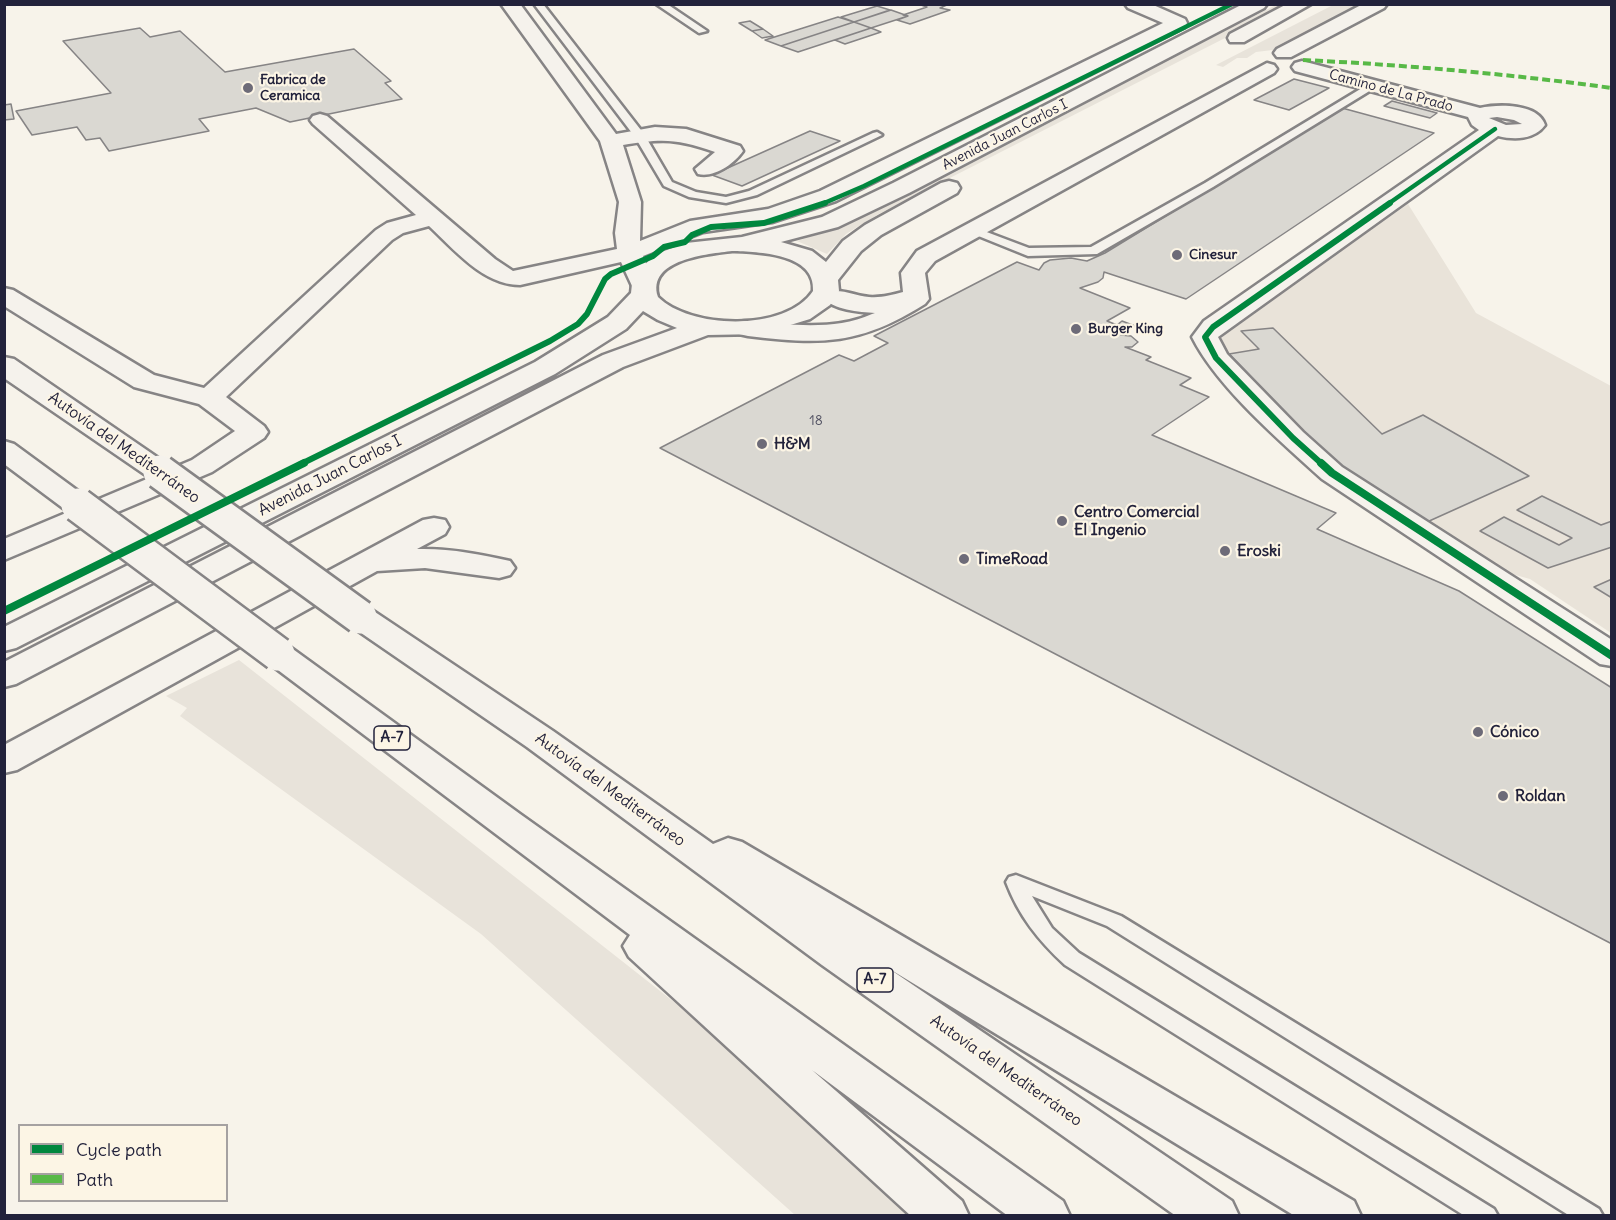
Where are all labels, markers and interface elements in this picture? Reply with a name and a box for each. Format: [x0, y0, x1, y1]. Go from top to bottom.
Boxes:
street label: Camino de La Prado [1327, 66, 1455, 116]
place label: Fabrica de Ceramica [260, 72, 326, 104]
marker: Fabrica de Ceramica [241, 81, 255, 95]
street label: Avenida Juan Carlos I [940, 96, 1070, 174]
place label: Cinesur [1189, 247, 1237, 263]
marker: Cinesur [1170, 248, 1184, 262]
place label: Burger King [1088, 321, 1163, 337]
marker: Burger King [1069, 322, 1083, 336]
street label: Autovía del Mediterráneo [44, 388, 204, 508]
house number: 18 [809, 413, 823, 429]
street label: Avenida Juan Carlos I [255, 432, 405, 520]
place label: H&M [774, 434, 811, 454]
marker: H&M [755, 437, 769, 451]
place label: Centro Comercial El Ingenio [1074, 502, 1199, 540]
marker: Centro Comercial El Ingenio [1055, 514, 1069, 528]
place label: Eroski [1237, 541, 1281, 561]
marker: Eroski [1218, 544, 1232, 558]
place label: TimeRoad [976, 549, 1048, 569]
marker: TimeRoad [957, 552, 971, 566]
place label: Cónico [1490, 722, 1539, 742]
marker: Cónico [1471, 725, 1485, 739]
road number: A-7 [374, 726, 410, 750]
street label: Autovía del Mediterráneo [531, 729, 689, 851]
place label: Roldan [1515, 786, 1565, 806]
marker: Roldan [1496, 789, 1510, 803]
road number: A-7 [857, 968, 893, 992]
street label: Autovía del Mediterráneo [926, 1011, 1086, 1131]
legend [18, 1124, 228, 1202]
text: Cycle path [76, 1138, 162, 1161]
text: Path [76, 1168, 113, 1191]

